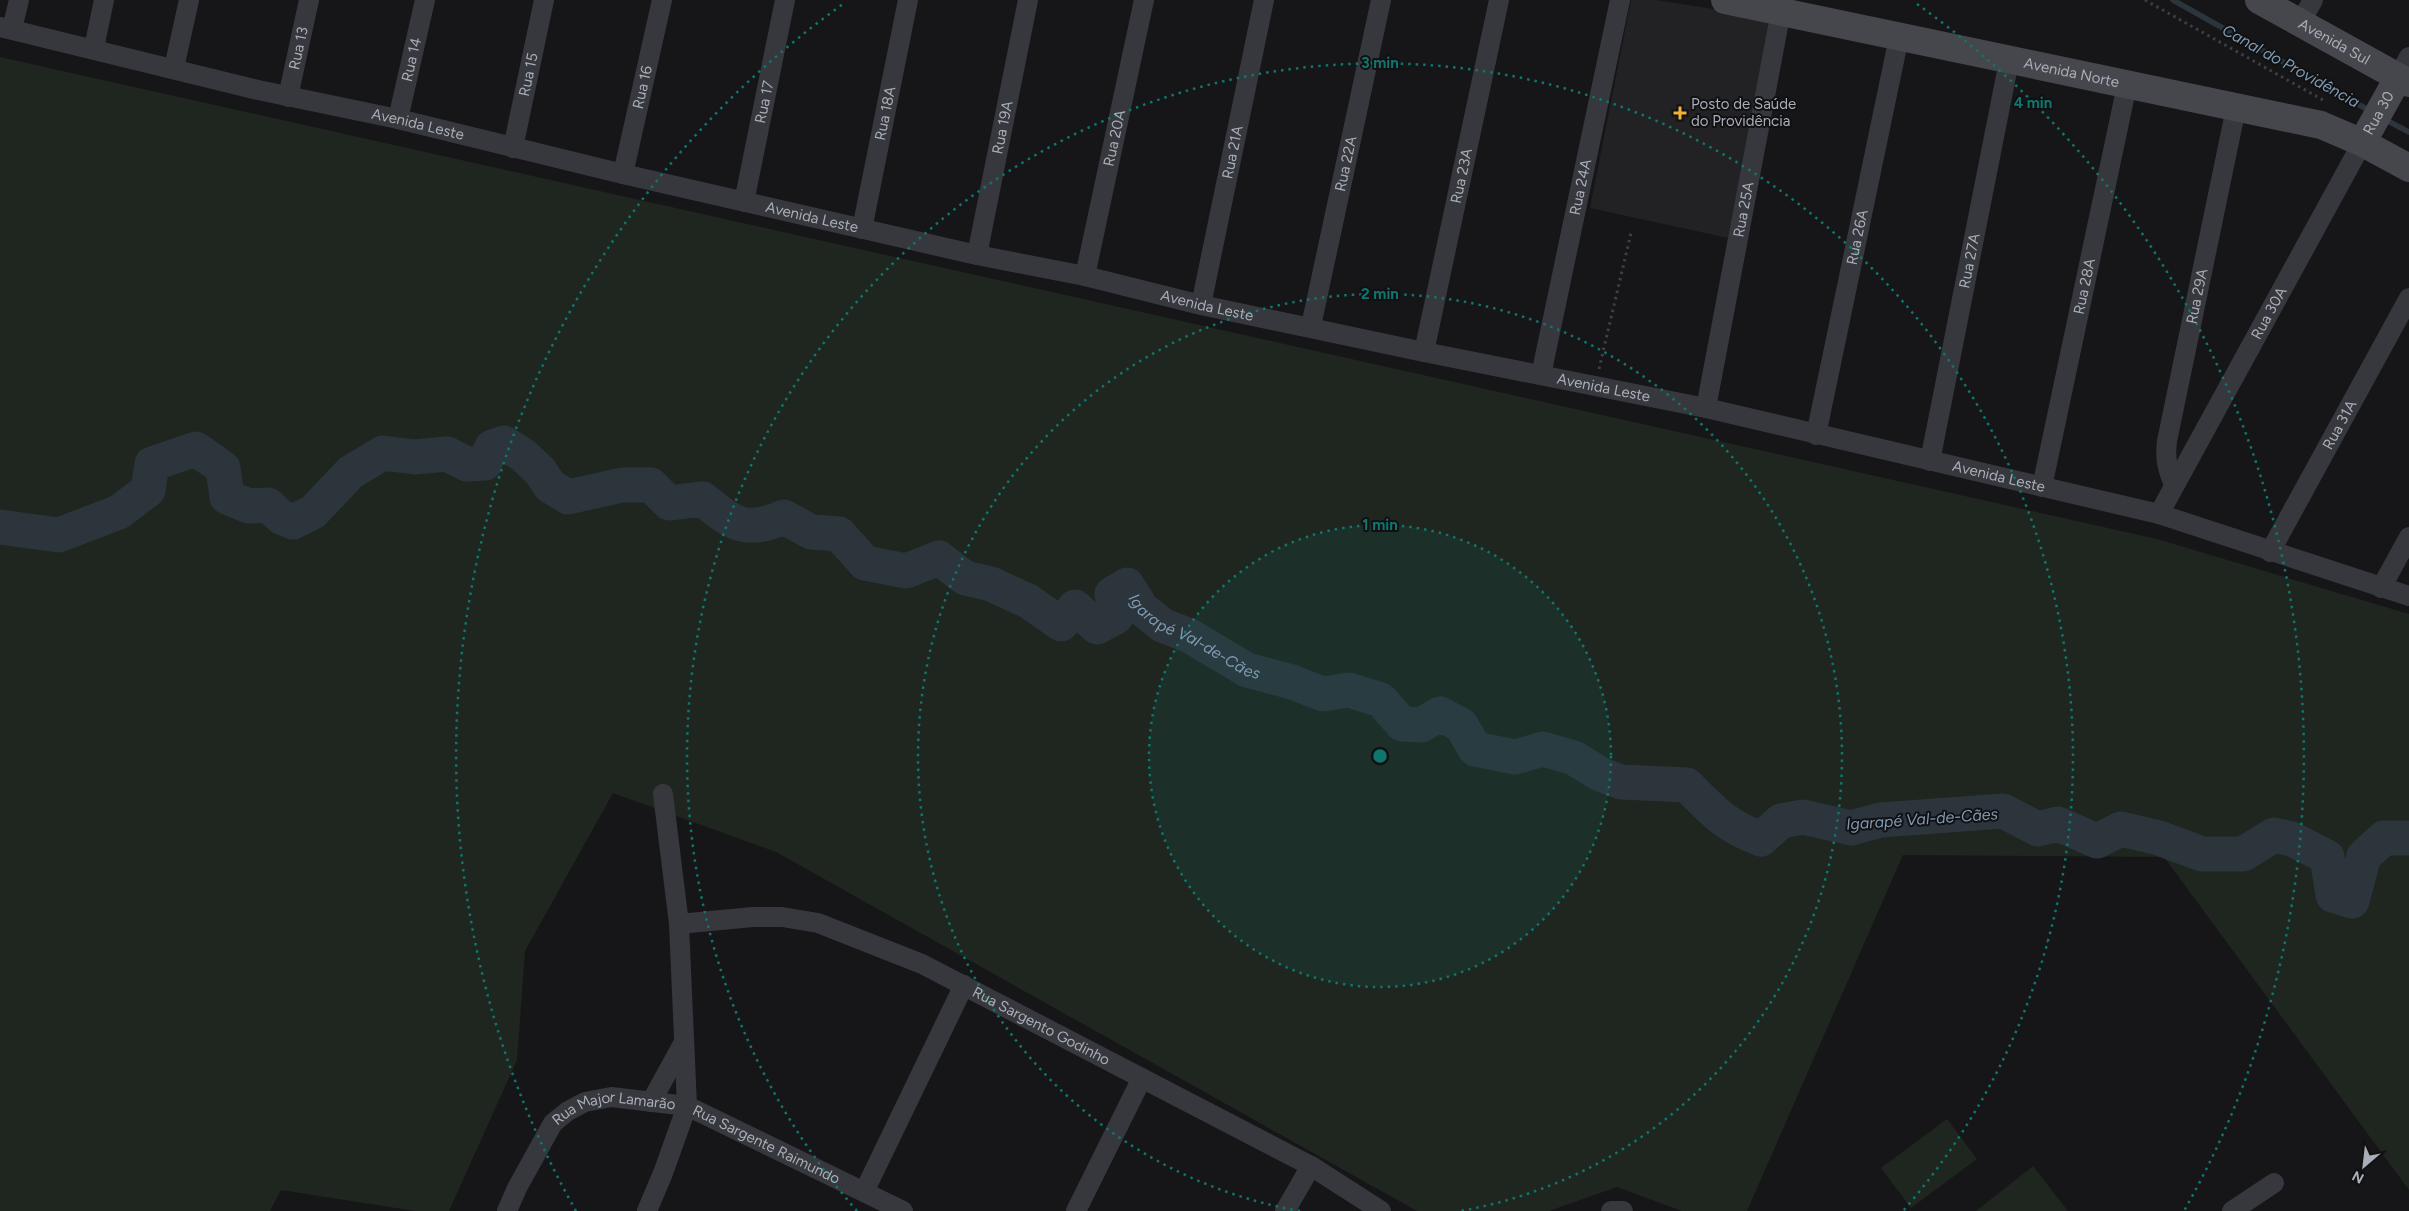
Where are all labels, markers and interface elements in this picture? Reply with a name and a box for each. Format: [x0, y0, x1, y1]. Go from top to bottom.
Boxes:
street label: Avenida Sul [2295, 15, 2373, 69]
water label: Canal do Providência [2219, 20, 2363, 112]
street label: Rua 13 [285, 25, 312, 71]
street label: Rua 14 [398, 36, 425, 83]
street label: Rua 15 [515, 51, 542, 98]
text: 3 min [1361, 54, 1399, 72]
street label: Avenida Norte [2022, 54, 2121, 91]
street label: Rua 16 [629, 63, 656, 111]
street label: Rua 17 [751, 79, 777, 125]
street label: Rua 18A [871, 85, 899, 142]
street label: Rua 30 [2359, 88, 2398, 138]
text: 4 min [2014, 94, 2052, 112]
place label: Posto de Saúde do Providência [1691, 95, 1796, 130]
street label: Rua 19A [988, 99, 1017, 156]
street label: Avenida Leste [370, 105, 466, 144]
marker: Posto de Saúde do Providência [1673, 106, 1687, 120]
street label: Rua 20A [1100, 108, 1129, 168]
street label: Rua 21A [1218, 124, 1247, 180]
street label: Rua 22A [1331, 134, 1361, 193]
street label: Rua 23A [1447, 147, 1476, 205]
street label: Rua 24A [1566, 157, 1595, 217]
street label: Rua 25A [1729, 180, 1758, 239]
street label: Avenida Leste [764, 198, 860, 237]
street label: Rua 26A [1843, 208, 1872, 267]
street label: Rua 27A [1955, 232, 1984, 290]
street label: Rua 28A [2070, 257, 2099, 316]
street label: Rua 29A [2182, 267, 2211, 326]
street label: Rua 30A [2247, 284, 2291, 342]
text: 2 min [1361, 285, 1399, 303]
street label: Avenida Leste [1159, 286, 1255, 325]
street label: Avenida Leste [1555, 370, 1652, 406]
street label: Rua 31A [2319, 397, 2360, 453]
street label: Avenida Leste [1951, 457, 2047, 496]
text: 1 min [1362, 516, 1398, 534]
water label: Igarapé Val-de-Cães [1125, 590, 1263, 683]
centre of rings [1371, 747, 1389, 765]
water label: Igarapé Val-de-Cães [1845, 804, 1999, 834]
street label: Rua Sargento Godinho [969, 983, 1113, 1069]
street label: Rua Major Lamarão [548, 1088, 677, 1129]
street label: Rua Sargente Raimundo [690, 1101, 843, 1188]
north arrow [2339, 1141, 2389, 1191]
text: N [2349, 1167, 2367, 1187]

